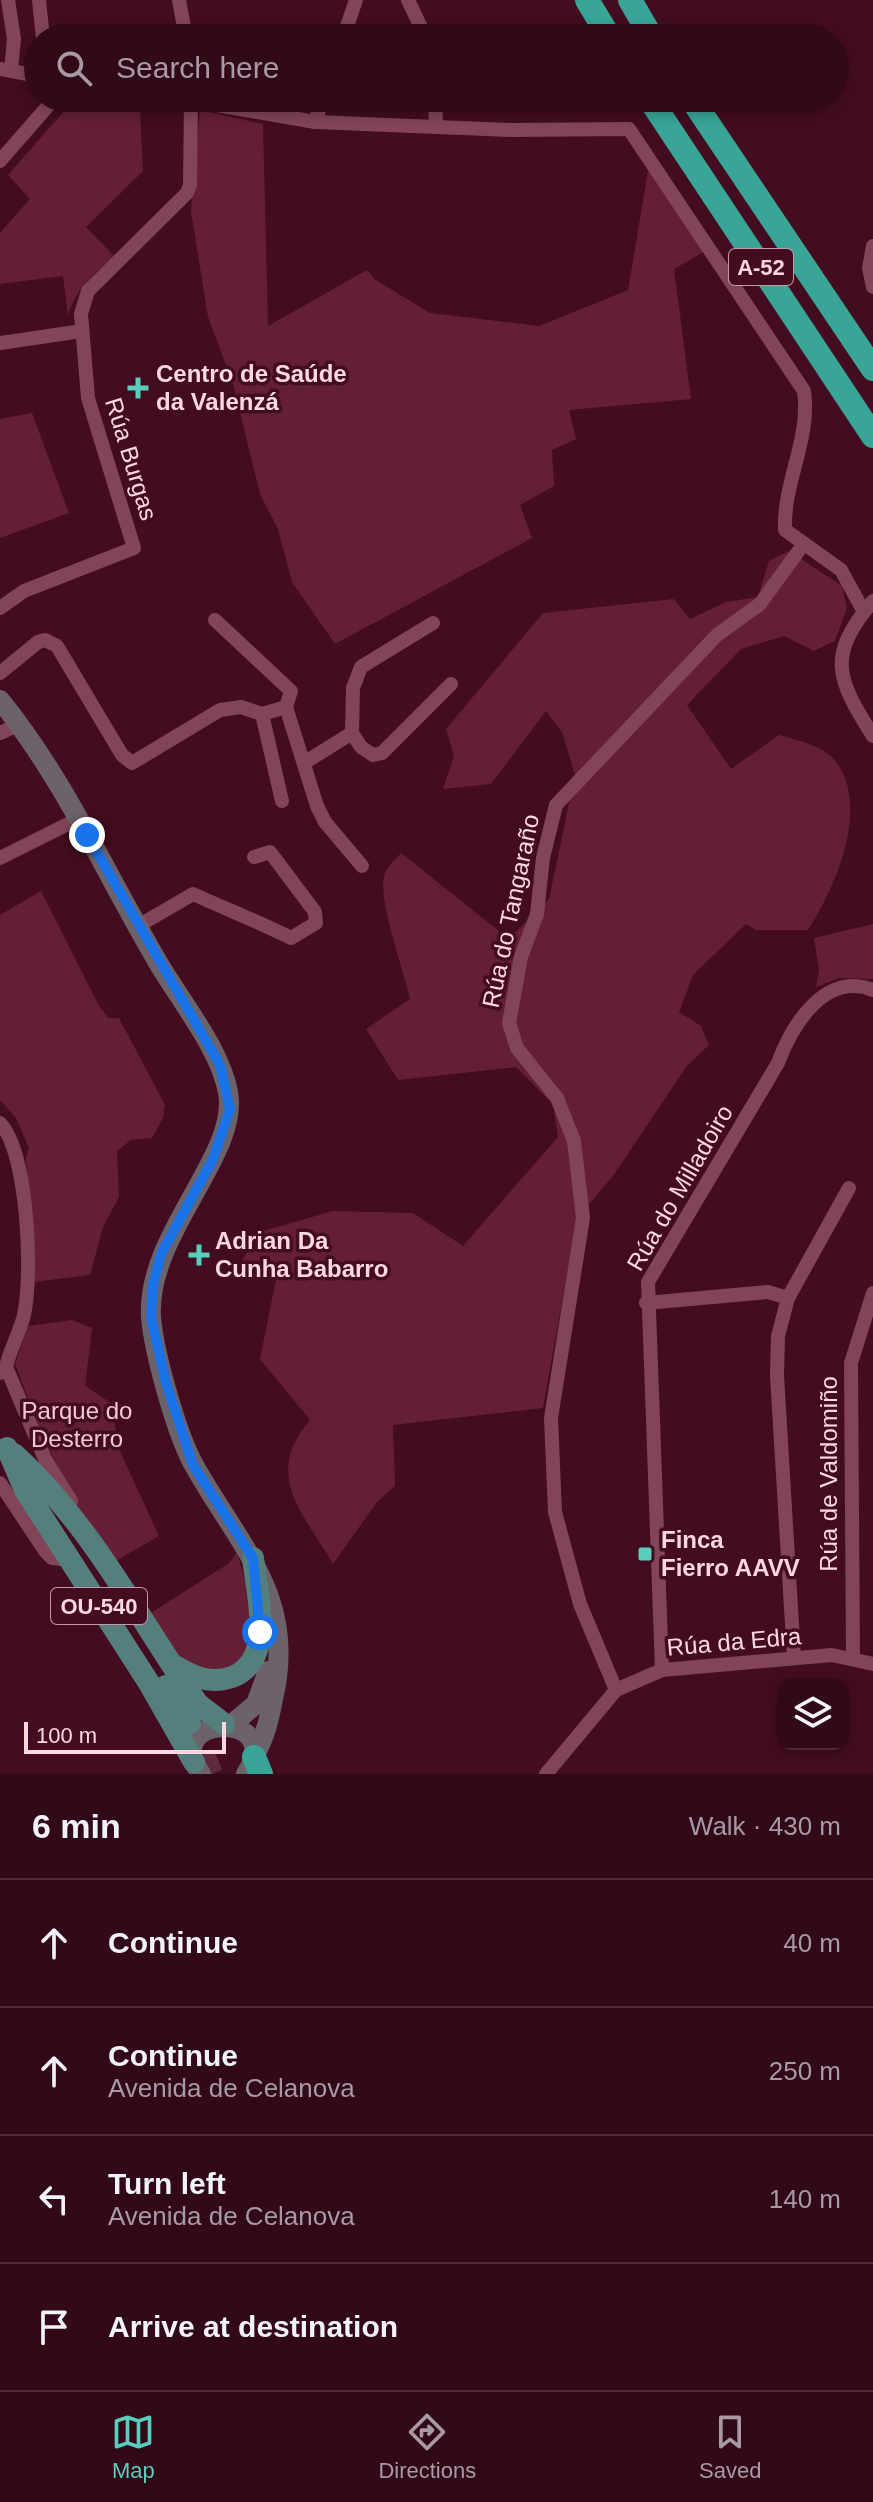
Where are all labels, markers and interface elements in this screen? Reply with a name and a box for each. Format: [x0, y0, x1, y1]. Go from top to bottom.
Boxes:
search box [24, 24, 849, 112]
icon: search [52, 46, 96, 90]
text: Search here [116, 51, 279, 84]
road number: A-52 [729, 249, 793, 285]
place label: Centro de Saúde da Valenzá [156, 360, 347, 415]
marker: Centro de Saúde da Valenzá [127, 377, 149, 399]
street label: Rúa Burgas [100, 394, 163, 523]
street label: Rúa do Tangaraño [477, 812, 544, 1010]
route end [69, 817, 105, 853]
street label: Rúa do Milladoiro [621, 1100, 738, 1275]
place label: Adrian Da Cunha Babarro [215, 1227, 388, 1282]
marker: Adrian Da Cunha Babarro [190, 1246, 208, 1264]
street label: Rúa de Valdomiño [815, 1376, 842, 1572]
park label: Parque do Desterro [22, 1397, 132, 1452]
place label: Finca Fierro AAVV [661, 1526, 800, 1581]
marker: Finca Fierro AAVV [636, 1545, 654, 1563]
road number: OU-540 [51, 1588, 147, 1624]
route start [242, 1614, 278, 1650]
street label: Rúa da Edra [666, 1622, 803, 1661]
map controls [777, 1678, 849, 1750]
button: layers [777, 1678, 849, 1750]
scale bar [24, 1718, 226, 1754]
text: 100 m [36, 1723, 97, 1748]
text: 6 min [32, 1807, 121, 1845]
text: Walk · 430 m [689, 1811, 841, 1841]
icon: ahead [32, 1921, 76, 1965]
text: Continue [108, 1926, 238, 1959]
text: 40 m [783, 1928, 841, 1958]
text: Continue [108, 2039, 238, 2072]
icon: ahead [32, 2049, 76, 2093]
text: 250 m [769, 2056, 841, 2086]
text: Avenida de Celanova [108, 2073, 355, 2103]
text: Turn left [108, 2167, 226, 2200]
icon: left [32, 2177, 76, 2221]
text: 140 m [769, 2184, 841, 2214]
text: Avenida de Celanova [108, 2201, 355, 2231]
icon: arrive [32, 2305, 76, 2349]
text: Arrive at destination [108, 2310, 398, 2343]
tab: Map [111, 2410, 155, 2484]
tab: Directions [378, 2410, 476, 2484]
tab: Saved [699, 2410, 762, 2484]

